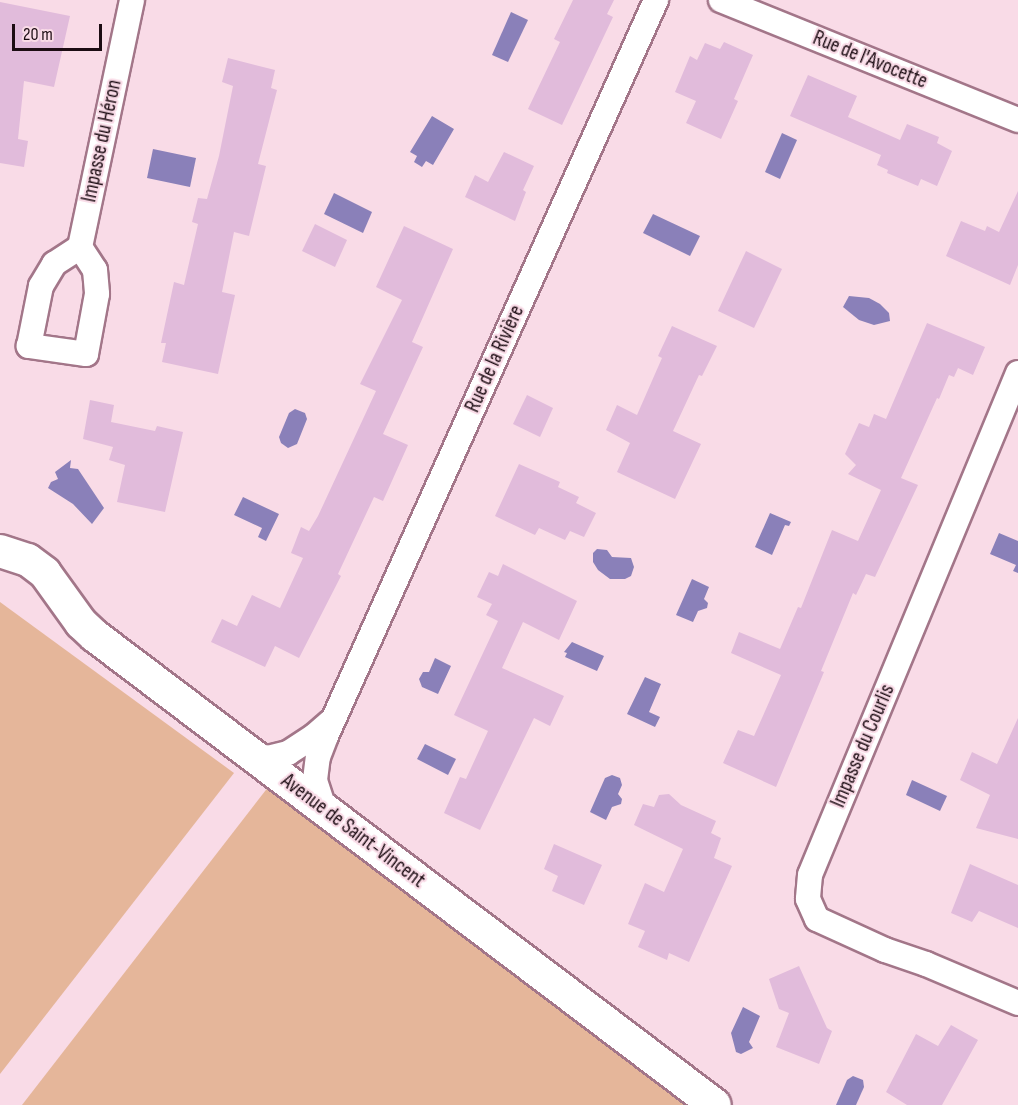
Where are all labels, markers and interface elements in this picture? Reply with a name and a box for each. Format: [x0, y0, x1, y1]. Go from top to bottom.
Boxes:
scale bar [15, 12, 105, 50]
text: 20 m [23, 24, 53, 45]
street label: Rue de l'Avocette [809, 26, 931, 94]
street label: Impasse du Héron [77, 77, 127, 205]
street label: Rue de la Rivière [460, 302, 530, 416]
street label: Impasse du Courlis [826, 681, 900, 811]
street label: Avenue de Saint-Vincent [276, 769, 430, 893]

